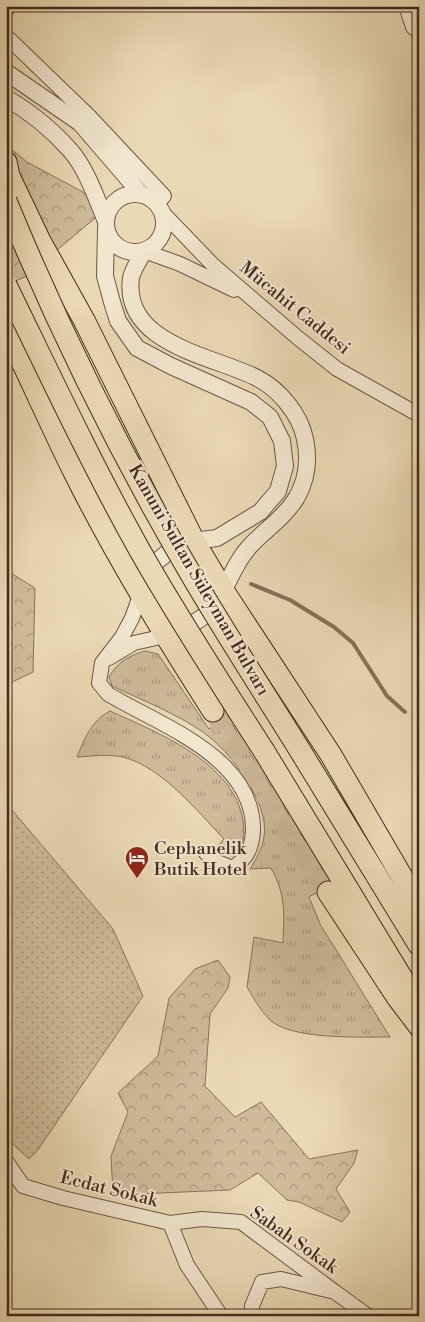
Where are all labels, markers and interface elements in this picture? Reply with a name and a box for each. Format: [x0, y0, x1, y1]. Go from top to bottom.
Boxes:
street label: Mücahit Caddesi [235, 256, 355, 360]
street label: Kanuni Sultan Süleyman Bulvarı [123, 460, 275, 700]
place label: Cephanelik Butik Hotel [153, 837, 248, 881]
hotel icon: Cephanelik Butik Hotel [124, 845, 150, 879]
street label: Ecdat Sokak [58, 1166, 162, 1213]
street label: Sabah Sokak [246, 1201, 344, 1280]

